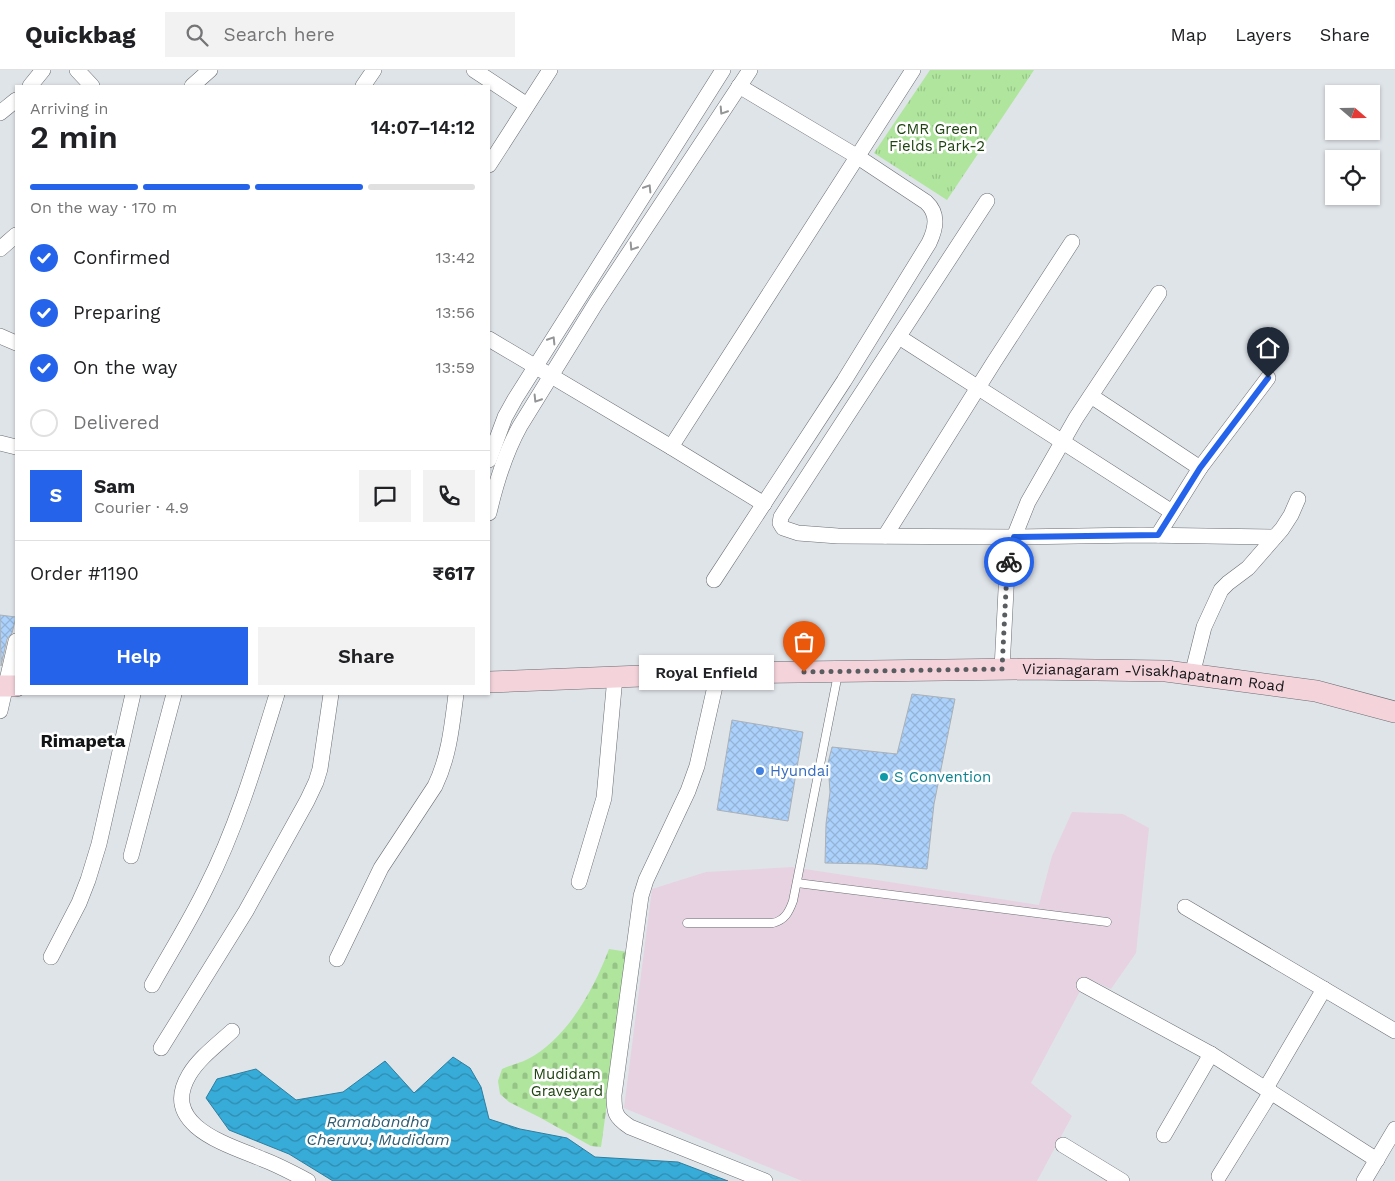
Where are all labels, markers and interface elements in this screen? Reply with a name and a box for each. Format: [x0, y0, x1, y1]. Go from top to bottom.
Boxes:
search box [165, 12, 515, 57]
text: Quickbag [25, 21, 135, 49]
icon: search [183, 21, 211, 49]
text: Search here [223, 23, 335, 46]
text: Map [1170, 24, 1207, 45]
text: Layers [1235, 24, 1292, 45]
text: Share [1320, 24, 1370, 45]
north arrow [1325, 85, 1380, 140]
map controls [1325, 85, 1380, 205]
text: Arriving in [30, 99, 108, 118]
one-way arrow [719, 105, 729, 114]
text: 14:07–14:12 [371, 116, 475, 139]
text: 2 min [30, 118, 118, 156]
park label: CMR Green Fields Park-2 [889, 120, 985, 155]
button: locate [1325, 150, 1380, 205]
one-way arrow [642, 184, 652, 193]
text: On the way · 170 m [30, 198, 177, 217]
one-way arrow [630, 241, 640, 250]
icon: check [30, 244, 58, 272]
text: Confirmed [73, 246, 170, 269]
text: 13:42 [436, 248, 475, 267]
icon: check [30, 299, 58, 327]
text: Preparing [73, 301, 160, 324]
text: 13:56 [436, 303, 475, 322]
pin [1247, 327, 1289, 378]
icon: home [1254, 334, 1282, 362]
one-way arrow [546, 337, 555, 346]
icon: check [30, 354, 58, 382]
text: On the way [73, 356, 177, 379]
text: 13:59 [436, 358, 475, 377]
one-way arrow [534, 393, 544, 402]
text: Delivered [73, 411, 160, 434]
button: chat [359, 470, 411, 522]
button: phone [423, 470, 475, 522]
text: Sam [94, 475, 135, 498]
text: S [50, 484, 62, 507]
text: Courier · 4.9 [94, 498, 189, 517]
courier [984, 537, 1034, 587]
icon: bike [995, 548, 1023, 576]
text: Order #1190 [30, 562, 139, 585]
text: ₹617 [432, 562, 475, 585]
pin [783, 621, 825, 672]
button: Help [30, 627, 248, 685]
button: Share [258, 627, 475, 685]
icon: bag [790, 628, 818, 656]
callout: Royal Enfield [639, 654, 774, 690]
street label: Vizianagaram -Visakhapatnam Road [1022, 660, 1286, 696]
text: Royal Enfield [655, 663, 758, 682]
district label: Rimapeta [40, 730, 126, 751]
place label: Hyundai [770, 762, 829, 780]
marker: Hyundai [754, 765, 766, 777]
place label: S Convention [894, 768, 991, 786]
marker: S Convention [878, 771, 890, 783]
park label: Mudidam Graveyard [531, 1065, 603, 1100]
water label: Ramabandha Cheruvu, Mudidam [306, 1112, 450, 1149]

